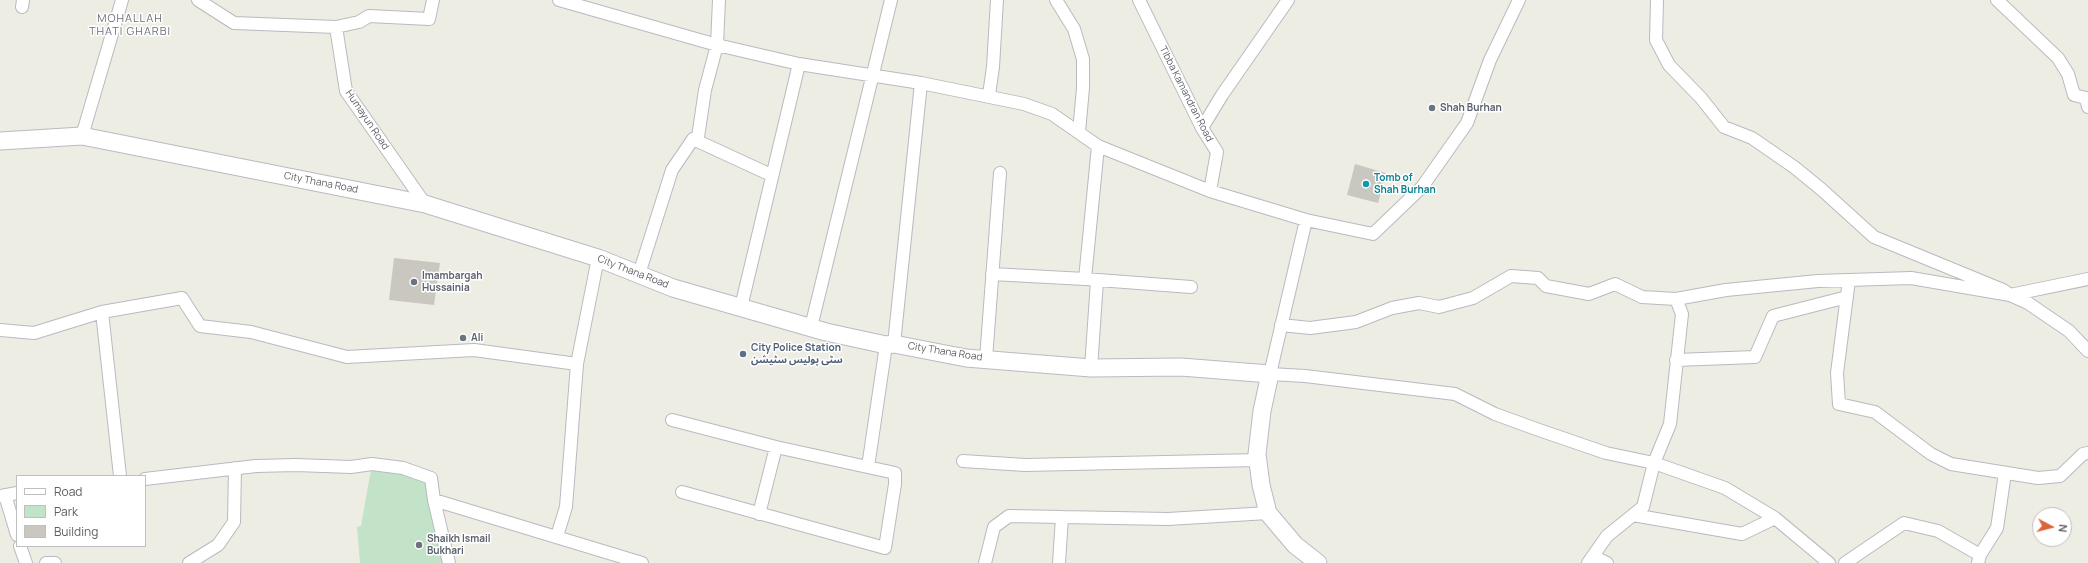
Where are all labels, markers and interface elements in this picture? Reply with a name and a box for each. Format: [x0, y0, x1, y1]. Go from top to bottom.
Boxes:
district label: MOHALLAH THATI GHARBI [89, 12, 171, 38]
street label: Tibba Kamandran Road [1157, 44, 1215, 144]
street label: Humayun Road [343, 88, 391, 152]
place label: Shah Burhan [1440, 102, 1502, 114]
marker: Shah Burhan [1427, 103, 1437, 113]
street label: City Thana Road [283, 170, 359, 196]
place label: Tomb of Shah Burhan [1374, 172, 1436, 196]
marker: Tomb of Shah Burhan [1361, 179, 1371, 189]
street label: City Thana Road [596, 253, 670, 291]
place label: Imambargah Hussainia [422, 270, 482, 294]
marker: Imambargah Hussainia [409, 277, 419, 287]
place label: Ali [471, 332, 483, 344]
marker: Ali [458, 333, 468, 343]
street label: City Thana Road [907, 340, 983, 364]
place label: City Police Station سٹی پولیس سٹیشن [751, 342, 843, 366]
marker: City Police Station سٹی پولیس سٹیشن [738, 349, 748, 359]
legend [16, 475, 146, 547]
text: Road [54, 483, 82, 500]
text: Park [54, 503, 78, 520]
north arrow [2032, 507, 2072, 547]
text: Building [54, 523, 98, 540]
text: N [2055, 524, 2071, 533]
place label: Shaikh Ismail Bukhari [427, 533, 491, 556]
marker: Shaikh Ismail Bukhari [414, 540, 424, 550]

